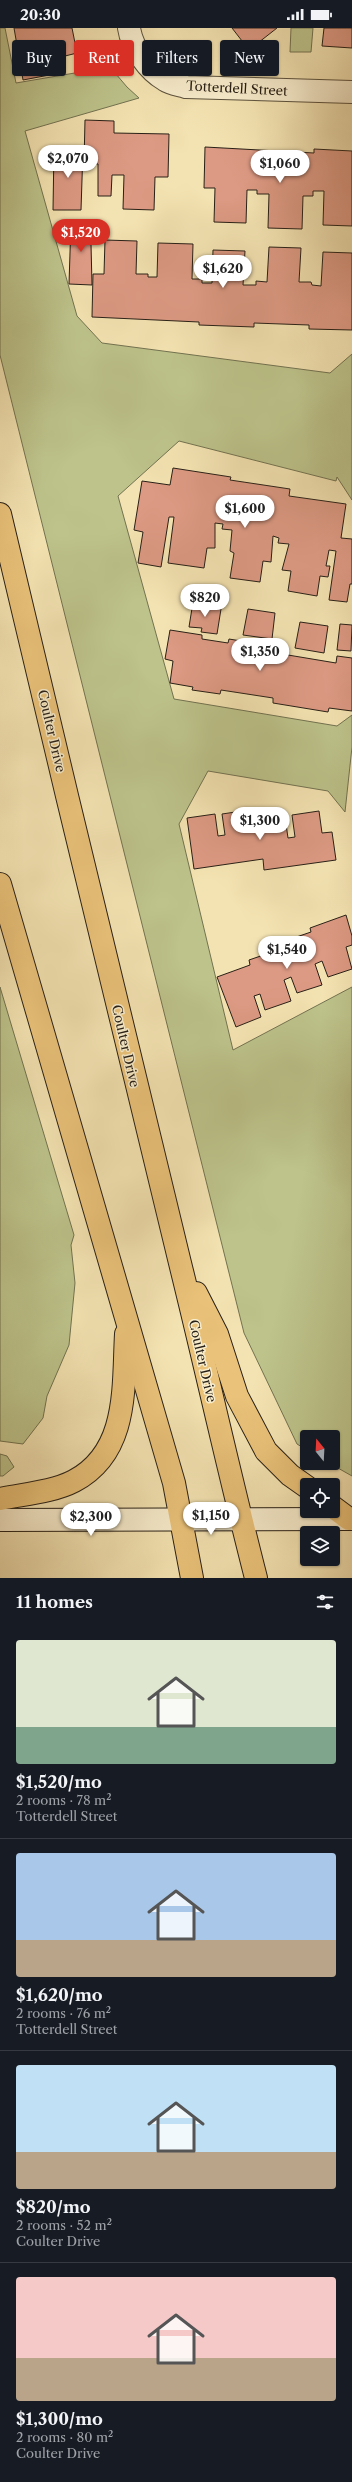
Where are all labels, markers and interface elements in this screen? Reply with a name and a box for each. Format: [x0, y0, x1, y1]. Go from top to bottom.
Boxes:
text: 20:30 [20, 5, 61, 24]
chip: Buy [12, 40, 66, 76]
chip: Rent [74, 40, 134, 76]
chip: Filters [142, 40, 212, 76]
chip: New [220, 40, 279, 76]
street label: Totterdell Street [186, 77, 288, 99]
pin: $2,070 [35, 145, 101, 179]
text: $2,070 [47, 150, 89, 166]
pin: $1,060 [247, 150, 313, 184]
text: $1,060 [260, 155, 300, 171]
pin: $1,520 [48, 219, 114, 253]
text: $1,520 [61, 224, 101, 240]
pin: $1,620 [190, 255, 256, 289]
text: $1,620 [203, 260, 243, 276]
pin: $1,600 [212, 495, 278, 529]
text: $1,600 [224, 500, 266, 516]
pin: $820 [181, 584, 229, 618]
text: $820 [189, 589, 221, 605]
pin: $1,350 [227, 638, 293, 672]
text: $1,350 [240, 643, 280, 659]
street label: Coulter Drive [35, 688, 69, 774]
pin: $1,300 [227, 807, 293, 841]
text: $1,300 [240, 812, 280, 828]
pin: $1,540 [254, 936, 320, 970]
text: $1,540 [267, 941, 307, 957]
street label: Coulter Drive [109, 1003, 143, 1089]
street label: Coulter Drive [186, 1318, 220, 1404]
north arrow [300, 1430, 340, 1470]
map controls [300, 1430, 340, 1566]
button: locate [300, 1478, 340, 1518]
pin: $1,150 [178, 1502, 244, 1536]
pin: $2,300 [58, 1503, 124, 1537]
text: $1,150 [192, 1507, 230, 1523]
text: $2,300 [70, 1508, 112, 1524]
button: layers [300, 1526, 340, 1566]
icon: filters [314, 1591, 336, 1613]
text: 11 homes [16, 1592, 93, 1612]
icon: home [140, 1666, 212, 1738]
text: $1,520/mo [16, 1772, 102, 1792]
text: 2 rooms · 78 m² [16, 1792, 112, 1808]
text: Totterdell Street [16, 1808, 117, 1824]
icon: home [140, 1879, 212, 1951]
text: $1,620/mo [16, 1985, 103, 2005]
text: 2 rooms · 76 m² [16, 2005, 111, 2021]
text: Totterdell Street [16, 2021, 117, 2037]
icon: home [140, 2091, 212, 2163]
text: $820/mo [16, 2197, 91, 2217]
text: 2 rooms · 52 m² [16, 2217, 112, 2233]
text: Coulter Drive [16, 2233, 100, 2249]
icon: home [140, 2303, 212, 2375]
text: $1,300/mo [16, 2409, 103, 2429]
text: 2 rooms · 80 m² [16, 2429, 113, 2445]
text: Coulter Drive [16, 2445, 100, 2461]

